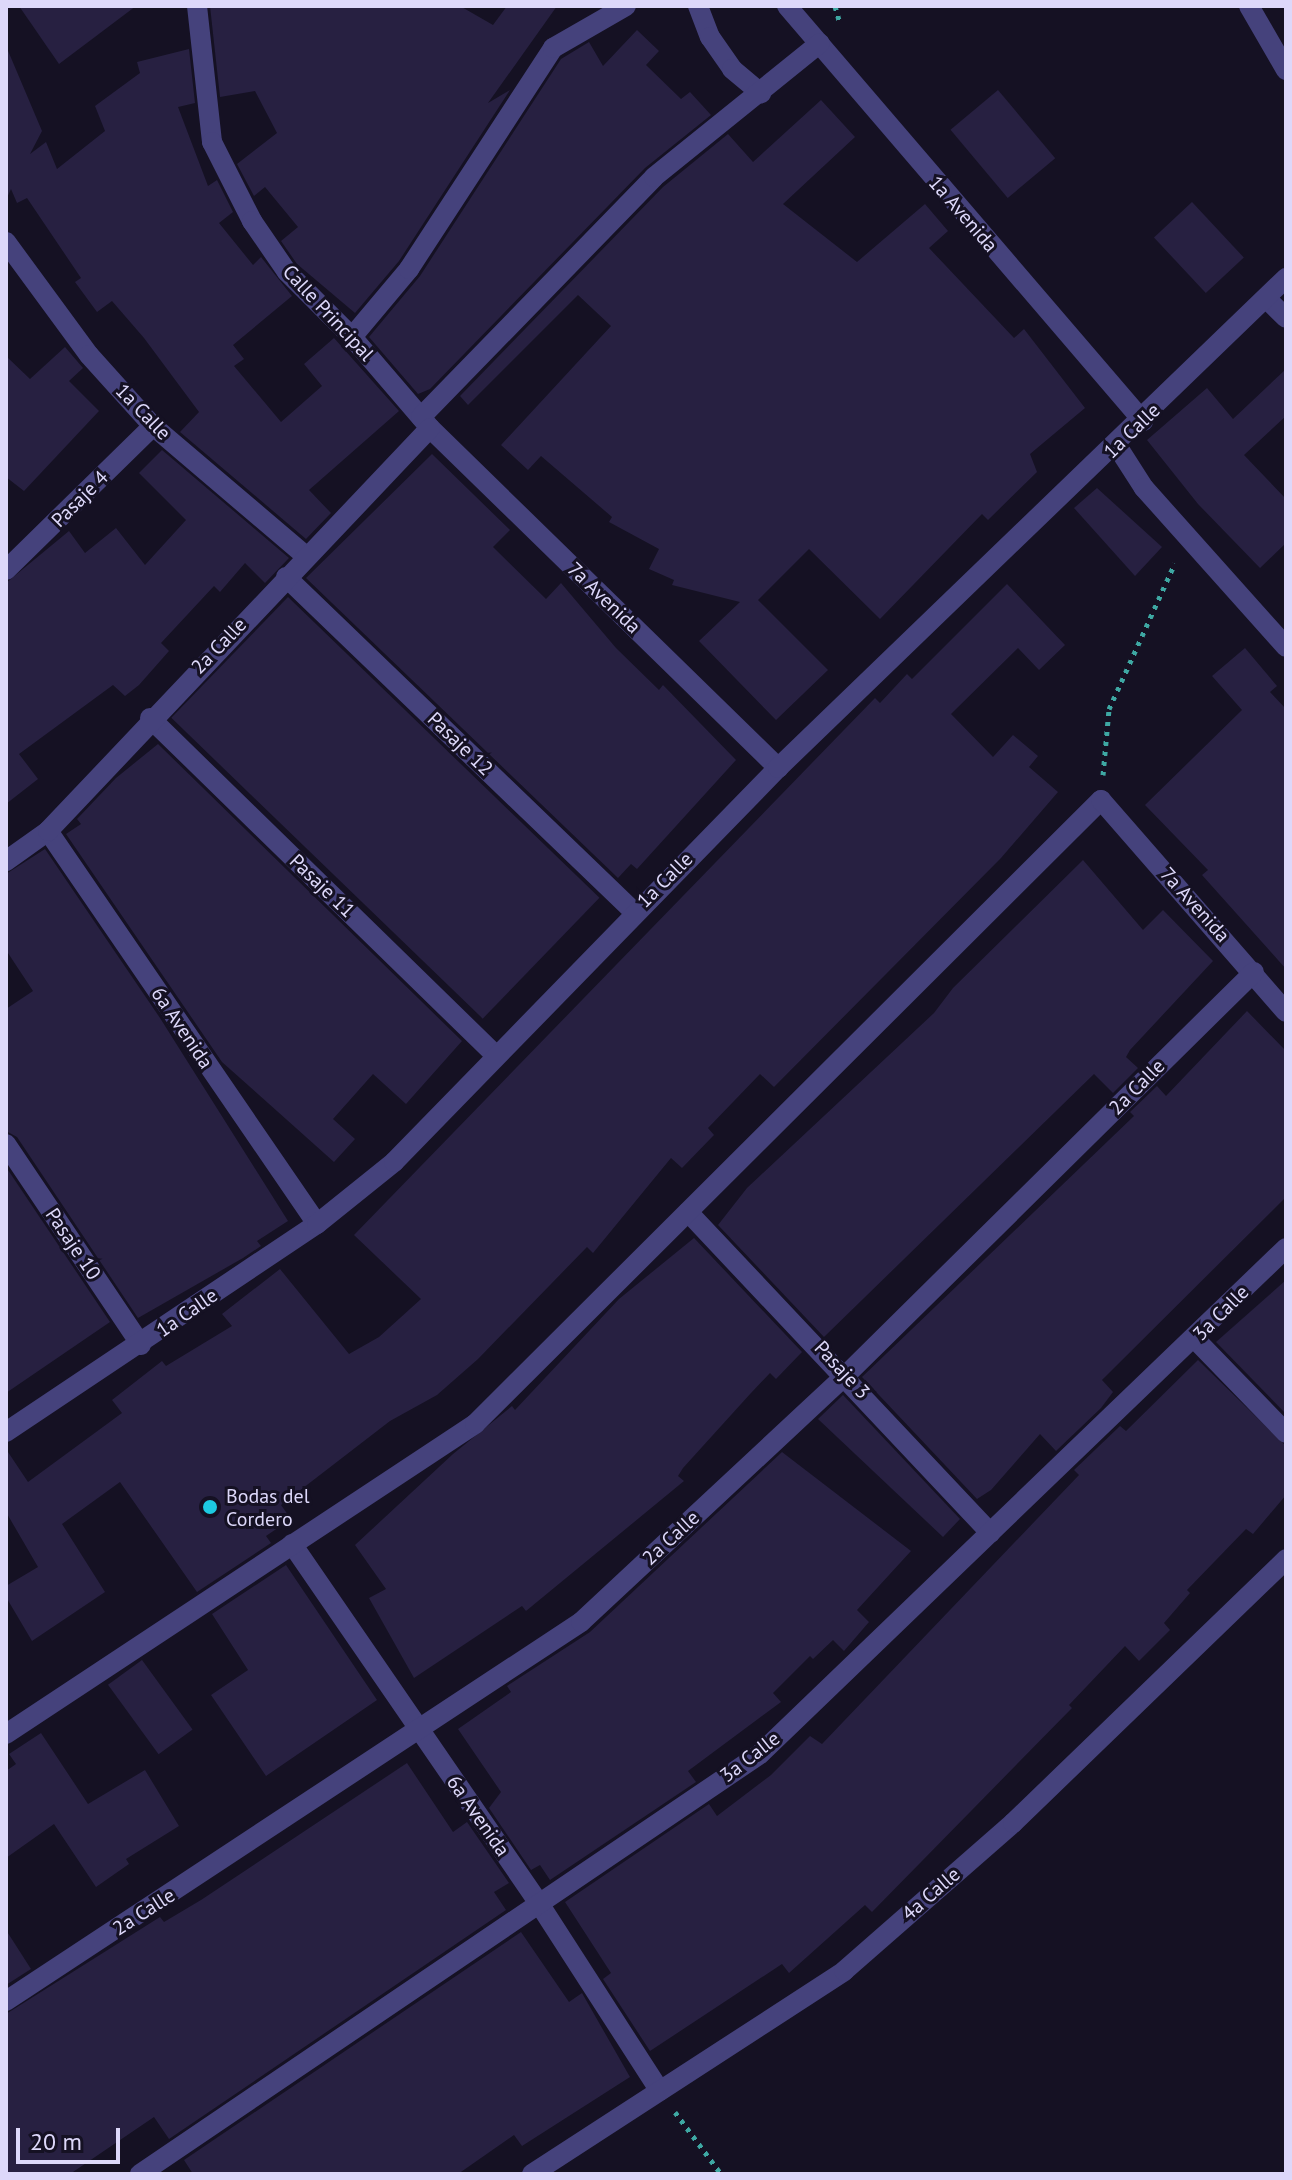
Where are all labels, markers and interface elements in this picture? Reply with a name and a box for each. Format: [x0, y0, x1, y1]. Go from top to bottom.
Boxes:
street label: 1a Avenida [923, 171, 1003, 257]
street label: Calle Principal [277, 260, 379, 366]
street label: 1a Calle [110, 379, 176, 445]
street label: 1a Calle [1099, 398, 1165, 464]
street label: Pasaje 4 [47, 466, 113, 532]
street label: 7a Avenida [562, 557, 646, 639]
street label: 2a Calle [186, 613, 252, 679]
street label: Pasaje 12 [422, 707, 498, 781]
street label: 1a Calle [632, 847, 698, 913]
street label: Pasaje 11 [284, 849, 360, 923]
street label: 7a Avenida [1155, 862, 1235, 948]
street label: 6a Avenida [146, 982, 218, 1074]
street label: 2a Calle [1104, 1054, 1170, 1120]
street label: Pasaje 10 [40, 1204, 106, 1284]
street label: 3a Calle [1188, 1280, 1254, 1346]
street label: 1a Calle [152, 1283, 222, 1343]
street label: Pasaje 3 [809, 1336, 875, 1404]
place label: Bodas del Cordero [226, 1484, 310, 1531]
marker: Bodas del Cordero [201, 1498, 219, 1516]
street label: 2a Calle [638, 1506, 704, 1570]
street label: 3a Calle [715, 1726, 785, 1788]
street label: 6a Avenida [441, 1771, 515, 1861]
street label: 4a Calle [897, 1862, 965, 1926]
street label: 2a Calle [109, 1883, 179, 1941]
scale bar [20, 2112, 124, 2162]
text: 20 m [30, 2126, 82, 2157]

